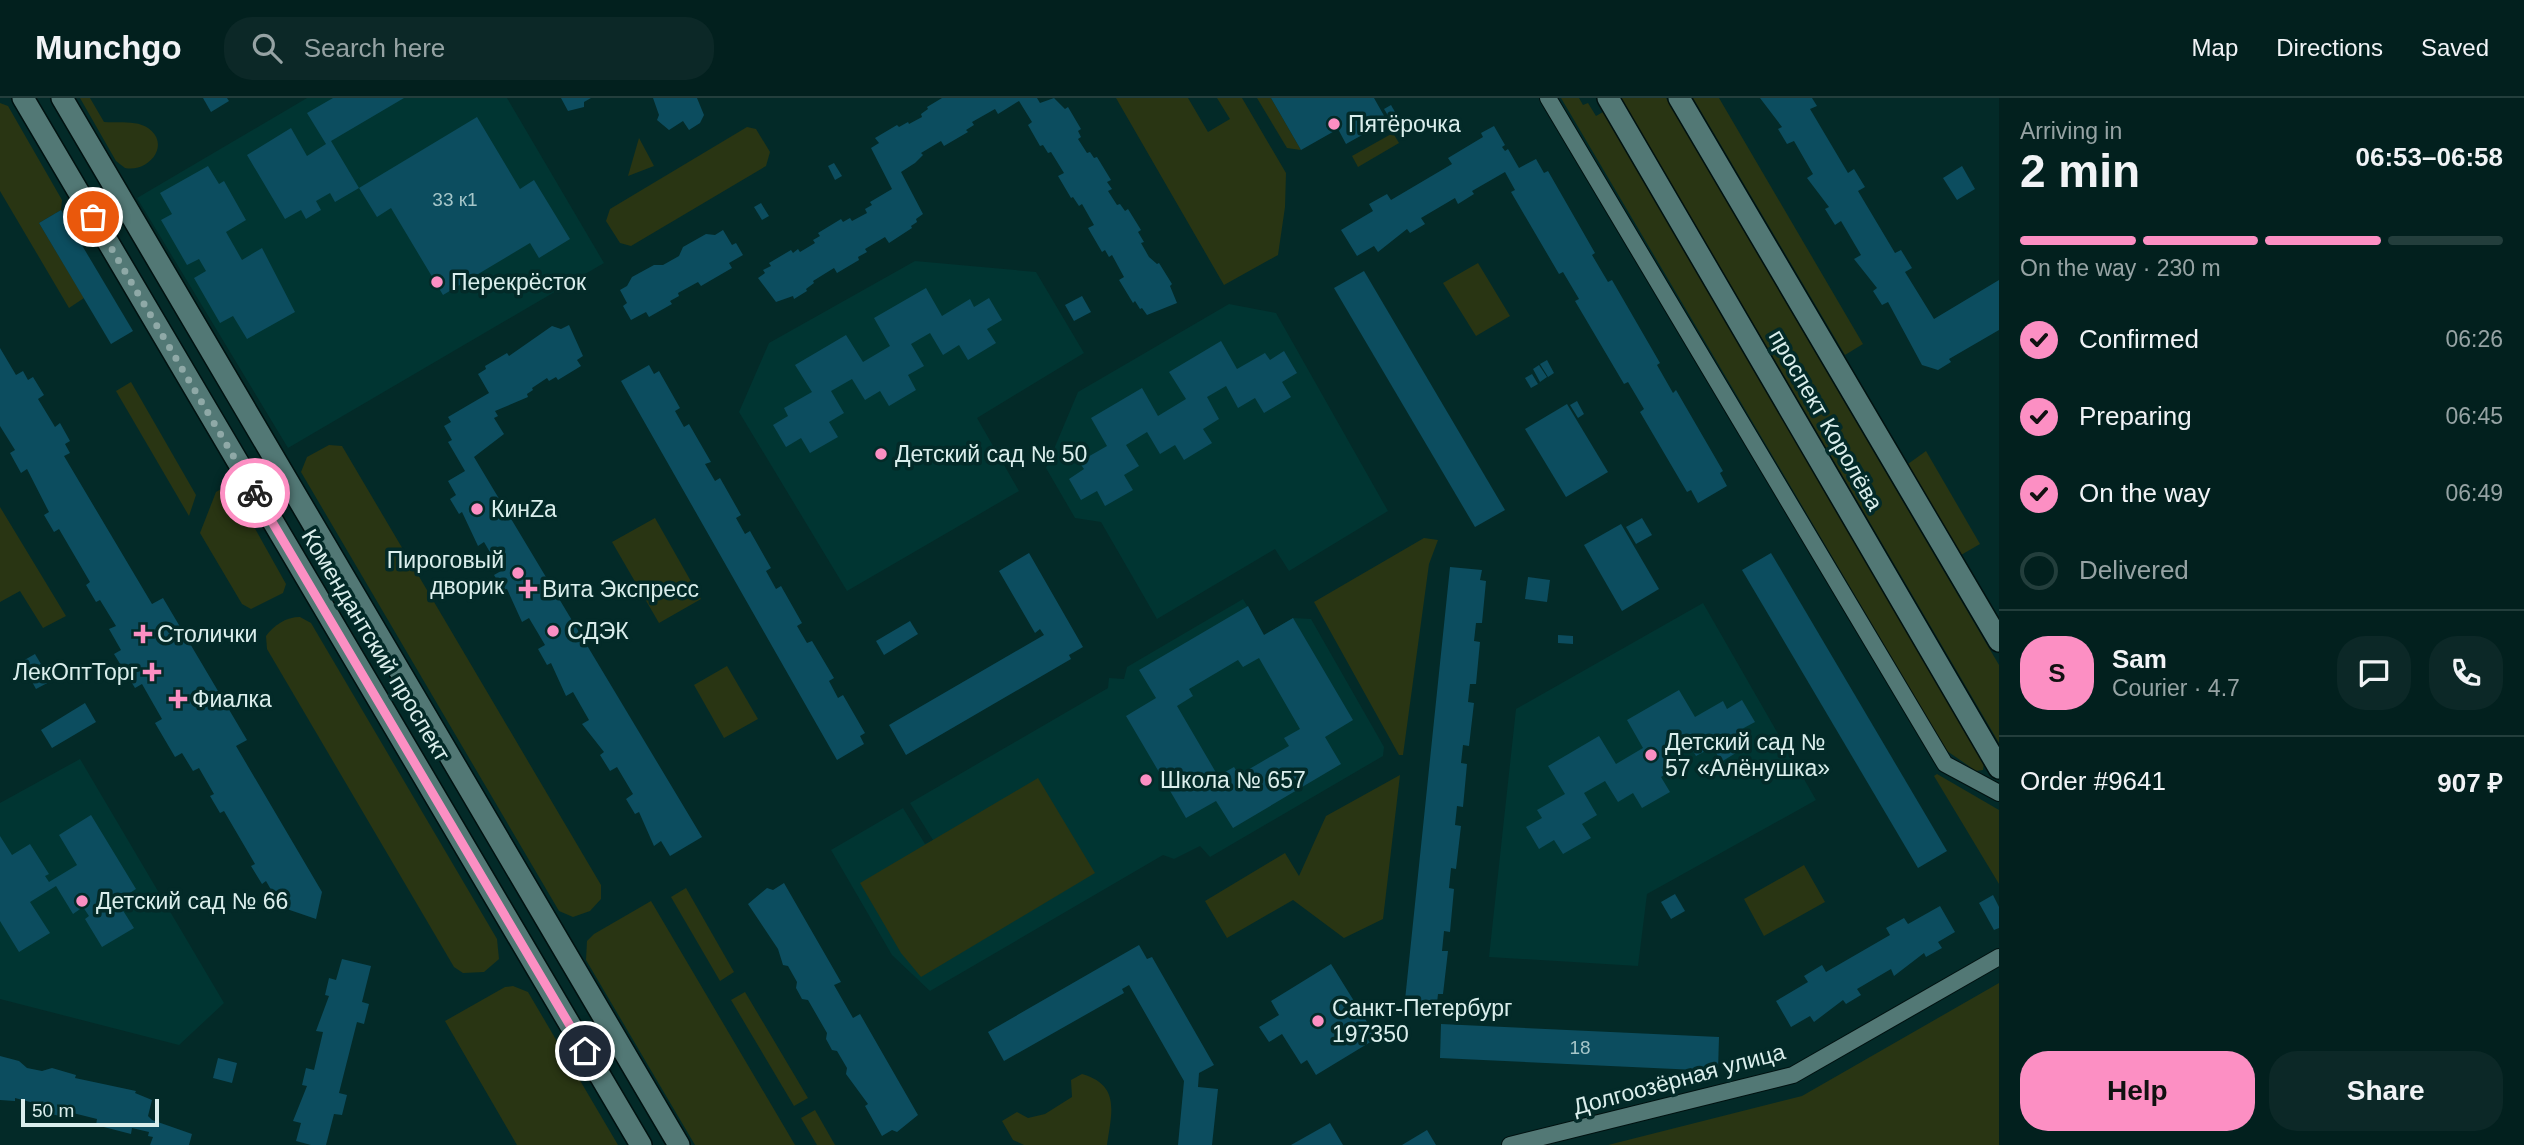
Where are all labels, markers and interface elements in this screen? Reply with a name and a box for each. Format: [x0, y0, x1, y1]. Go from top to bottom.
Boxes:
search box [224, 17, 714, 80]
text: Munchgo [35, 29, 182, 66]
icon: search [248, 29, 286, 67]
text: Search here [304, 33, 445, 63]
text: Map [2192, 34, 2238, 61]
text: Directions [2276, 34, 2383, 61]
text: Saved [2421, 34, 2489, 61]
place label: Пятёрочка [1348, 111, 1461, 137]
marker: Пятёрочка [1326, 116, 1342, 132]
text: Arriving in [2020, 118, 2122, 144]
text: 06:53–06:58 [2356, 142, 2503, 172]
text: 2 min [2020, 145, 2140, 197]
pin [63, 187, 123, 247]
house number: 33 к1 [432, 189, 478, 210]
icon: bag [74, 198, 112, 236]
text: On the way · 230 m [2020, 255, 2221, 281]
place label: Перекрёсток [451, 269, 587, 295]
marker: Перекрёсток [429, 274, 445, 290]
icon: check [2020, 321, 2058, 359]
text: Confirmed [2079, 324, 2199, 354]
street label: проспект Королёва [1764, 325, 1888, 515]
text: 06:26 [2445, 326, 2503, 352]
icon: check [2020, 398, 2058, 436]
text: Preparing [2079, 401, 2192, 431]
text: 06:45 [2445, 403, 2503, 429]
place label: Детский сад № 50 [895, 441, 1087, 467]
marker: Детский сад № 50 [873, 446, 889, 462]
courier [220, 458, 290, 528]
icon: bike [236, 474, 274, 512]
icon: check [2020, 475, 2058, 513]
text: On the way [2079, 478, 2211, 508]
text: 06:49 [2445, 480, 2503, 506]
place label: КинZa [491, 496, 557, 522]
marker: КинZa [469, 501, 485, 517]
street label: Комендантский проспект [296, 524, 456, 766]
place label: Пироговый дворик [387, 547, 505, 599]
text: Delivered [2079, 555, 2189, 585]
marker: Пироговый дворик [510, 565, 526, 581]
place label: Вита Экспресс [542, 576, 699, 602]
marker: Вита Экспресс [520, 581, 536, 597]
place label: СДЭК [567, 618, 629, 644]
place label: Столички [157, 621, 257, 647]
marker: СДЭК [545, 623, 561, 639]
marker: Столички [135, 626, 151, 642]
button: chat [2337, 636, 2411, 710]
button: phone [2429, 636, 2503, 710]
text: Sam [2112, 644, 2167, 674]
text: S [2048, 658, 2066, 688]
place label: ЛекОптТорг [13, 659, 138, 685]
marker: ЛекОптТорг [144, 664, 160, 680]
text: Courier · 4.7 [2112, 675, 2240, 701]
place label: Фиалка [192, 686, 272, 712]
marker: Фиалка [170, 691, 186, 707]
place label: Детский сад № 57 «Алёнушка» [1665, 729, 1830, 781]
marker: Детский сад № 57 «Алёнушка» [1643, 747, 1659, 763]
text: Order #9641 [2020, 766, 2166, 796]
place label: Школа № 657 [1160, 767, 1306, 793]
text: 907 ₽ [2437, 768, 2503, 798]
marker: Школа № 657 [1138, 772, 1154, 788]
place label: Детский сад № 66 [96, 888, 288, 914]
marker: Детский сад № 66 [74, 893, 90, 909]
place label: Санкт-Петербург 197350 [1332, 995, 1512, 1047]
marker: Санкт-Петербург 197350 [1310, 1013, 1326, 1029]
pin [555, 1021, 615, 1081]
icon: home [566, 1032, 604, 1070]
house number: 18 [1569, 1037, 1591, 1058]
street label: Долгоозёрная улица [1570, 1038, 1788, 1120]
button: Help [2020, 1051, 2255, 1131]
button: Share [2269, 1051, 2503, 1131]
scale bar [21, 1096, 159, 1128]
text: 50 m [32, 1100, 74, 1121]

